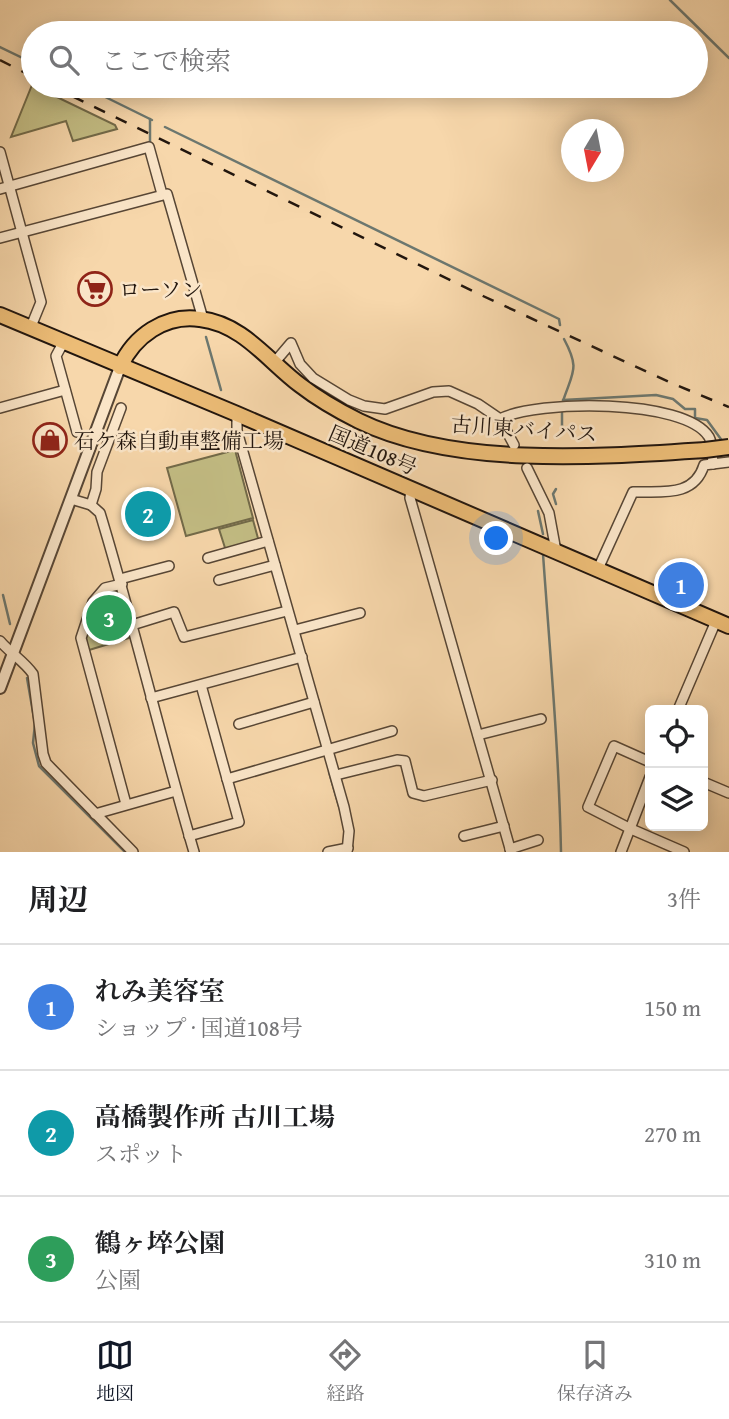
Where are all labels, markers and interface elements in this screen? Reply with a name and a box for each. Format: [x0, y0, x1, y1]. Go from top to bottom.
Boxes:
search box [21, 21, 708, 98]
icon: search [45, 41, 83, 79]
text: ここで検索 [101, 41, 231, 80]
north arrow [561, 119, 624, 182]
supermarket icon: ローソン [76, 270, 114, 308]
place label: ローソン [119, 274, 202, 305]
street label: 古川東バイパス [450, 408, 598, 450]
street label: 国道108号 [324, 417, 422, 483]
shop icon: 石ケ森自動車整備工場 [31, 421, 69, 459]
place label: 石ケ森自動車整備工場 [74, 425, 284, 456]
pin: 2 [125, 488, 171, 540]
your location [479, 521, 513, 555]
pin: 1 [658, 559, 704, 611]
pin: 3 [86, 592, 132, 644]
map controls [645, 705, 708, 831]
button: locate [645, 705, 708, 768]
button: layers [645, 768, 708, 831]
text: 周辺 [28, 877, 88, 921]
text: 3件 [667, 882, 701, 915]
text: れみ美容室 [95, 971, 225, 1010]
text: 1 [45, 991, 57, 1024]
text: 150 m [644, 991, 701, 1024]
text: ショップ · 国道108号 [95, 1011, 303, 1044]
text: 高橋製作所 古川工場 [95, 1097, 335, 1136]
text: 2 [45, 1117, 57, 1150]
text: 270 m [644, 1117, 701, 1150]
text: スポット [95, 1137, 187, 1170]
text: 鶴ヶ埣公園 [95, 1223, 225, 1262]
text: 3 [45, 1243, 57, 1276]
text: 310 m [644, 1243, 701, 1276]
text: 公園 [95, 1263, 141, 1296]
tab: 地図 [96, 1336, 134, 1407]
tab: 経路 [326, 1336, 365, 1407]
tab: 保存済み [557, 1336, 633, 1407]

